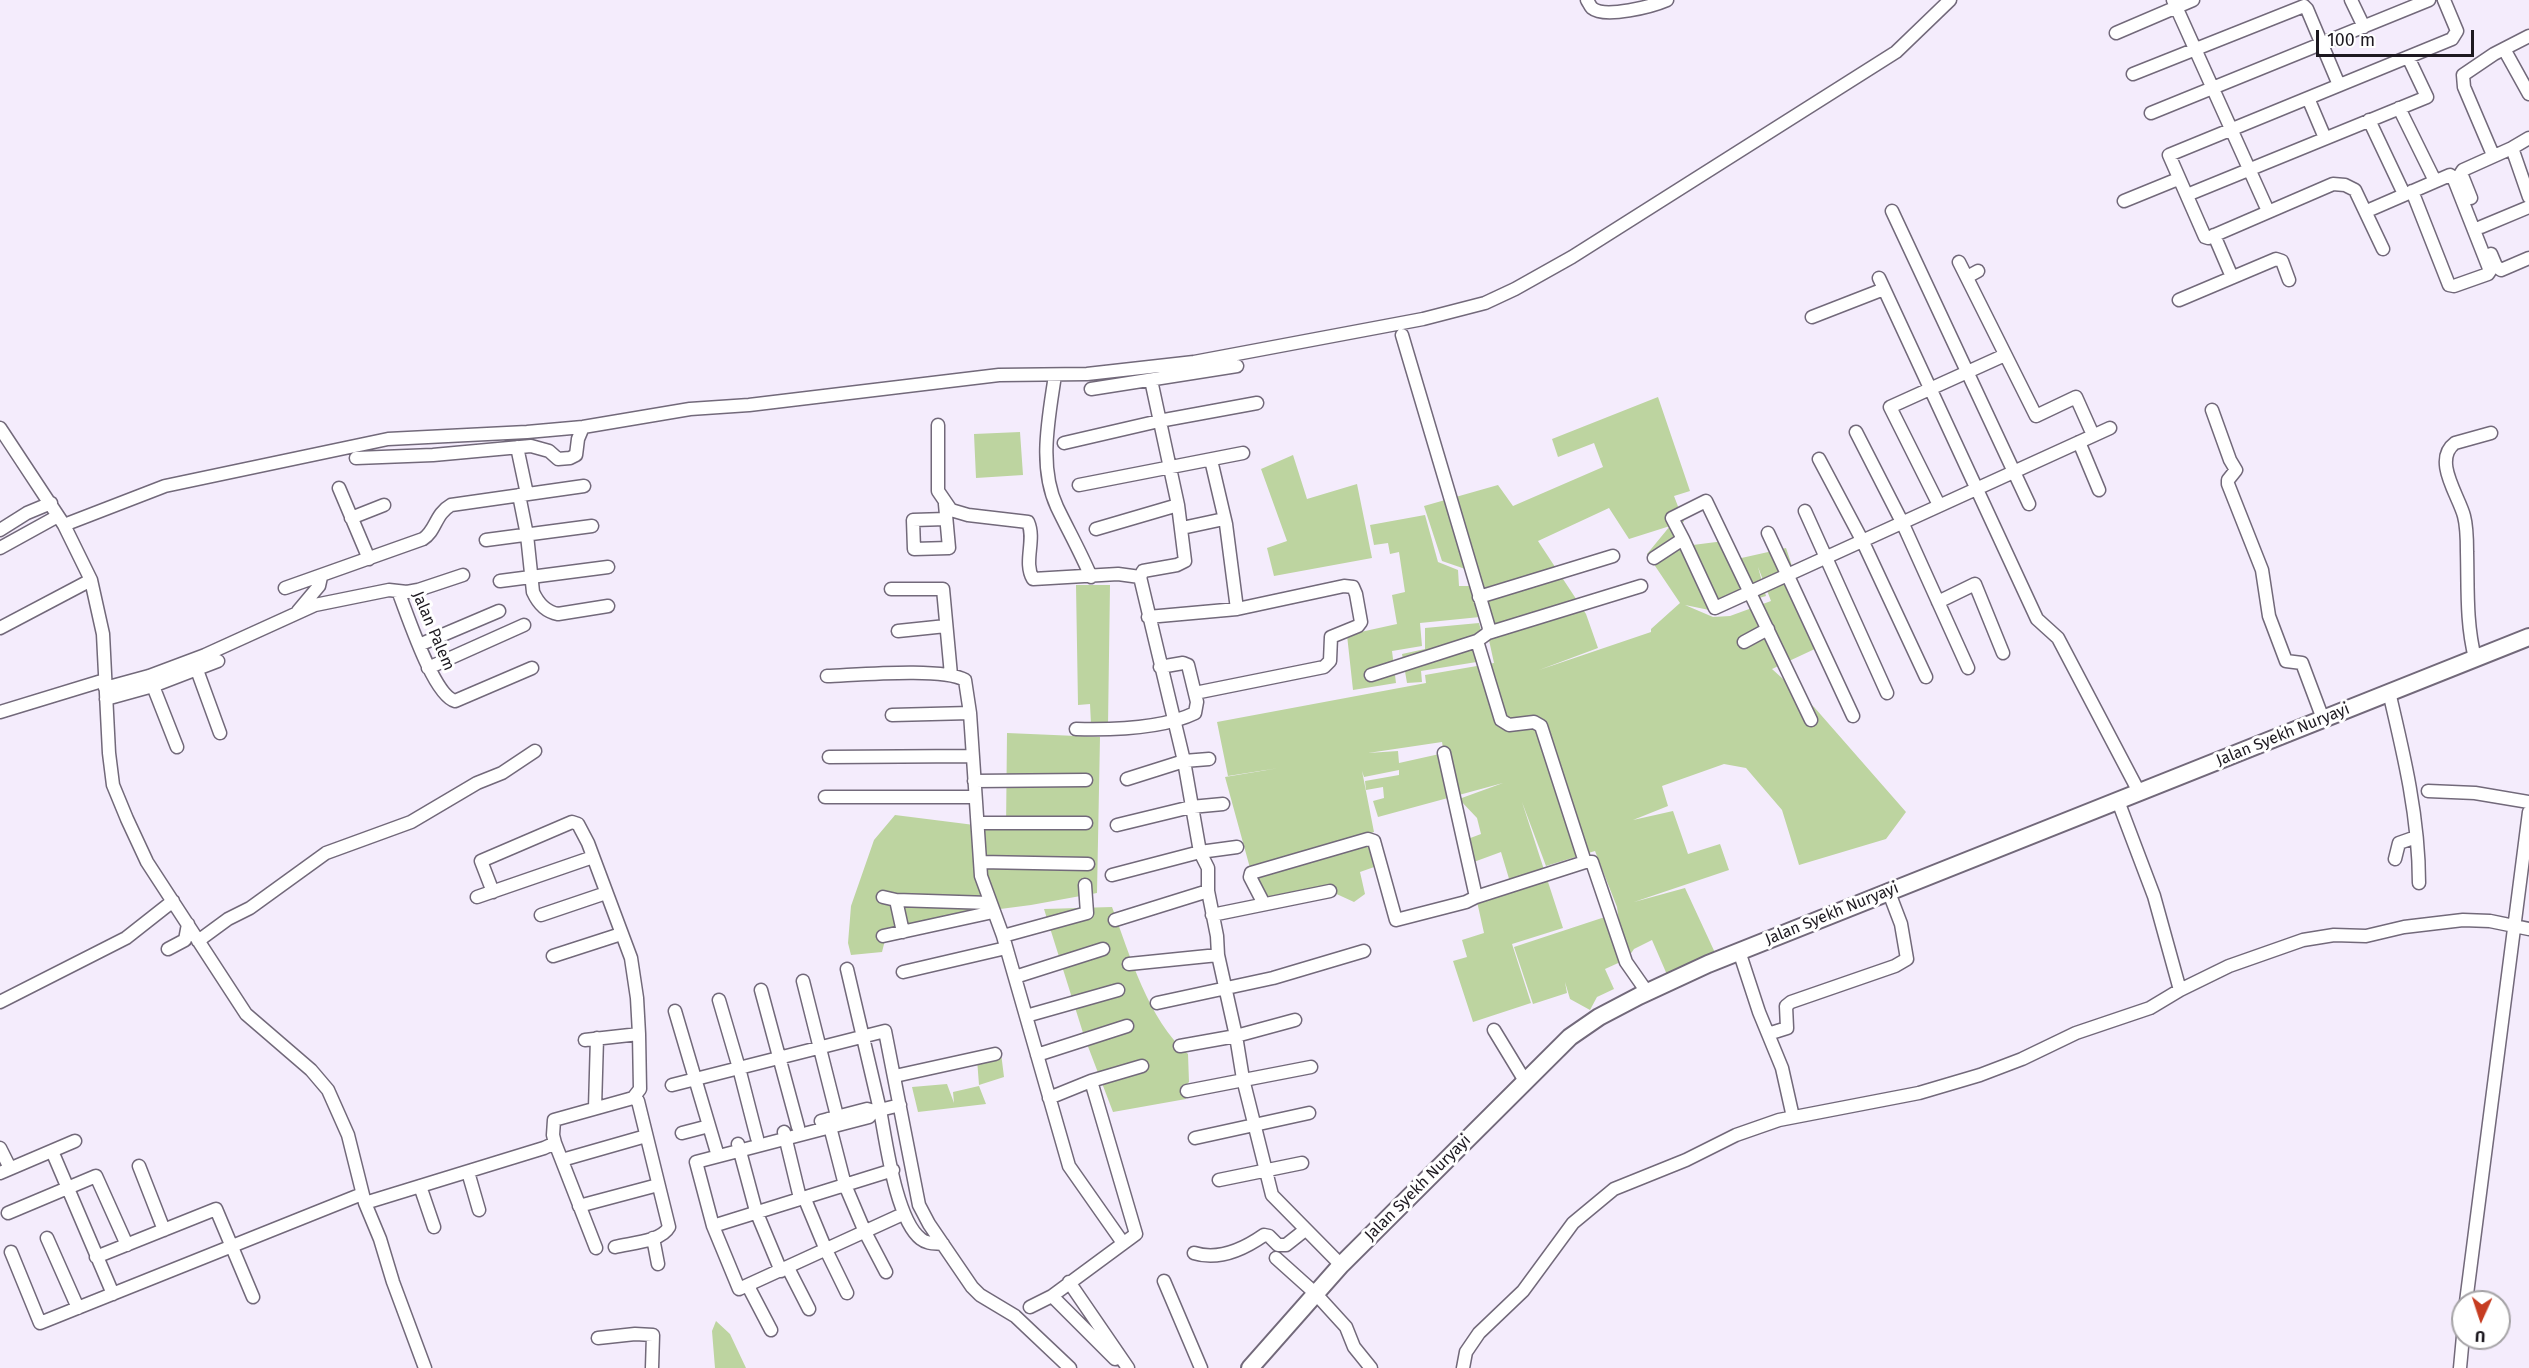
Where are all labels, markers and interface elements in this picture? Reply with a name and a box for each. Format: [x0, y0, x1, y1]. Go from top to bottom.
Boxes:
scale bar [2319, 18, 2476, 56]
text: 100 m [2327, 29, 2375, 51]
street label: Jalan Palem [408, 588, 458, 674]
street label: Jalan Syekh Nuryayi [2214, 699, 2352, 771]
street label: Jalan Syekh Nuryayi [1763, 878, 1901, 950]
street label: Jalan Syekh Nuryayi [1361, 1131, 1475, 1245]
north arrow [2451, 1290, 2511, 1350]
text: U [2474, 1327, 2486, 1346]

